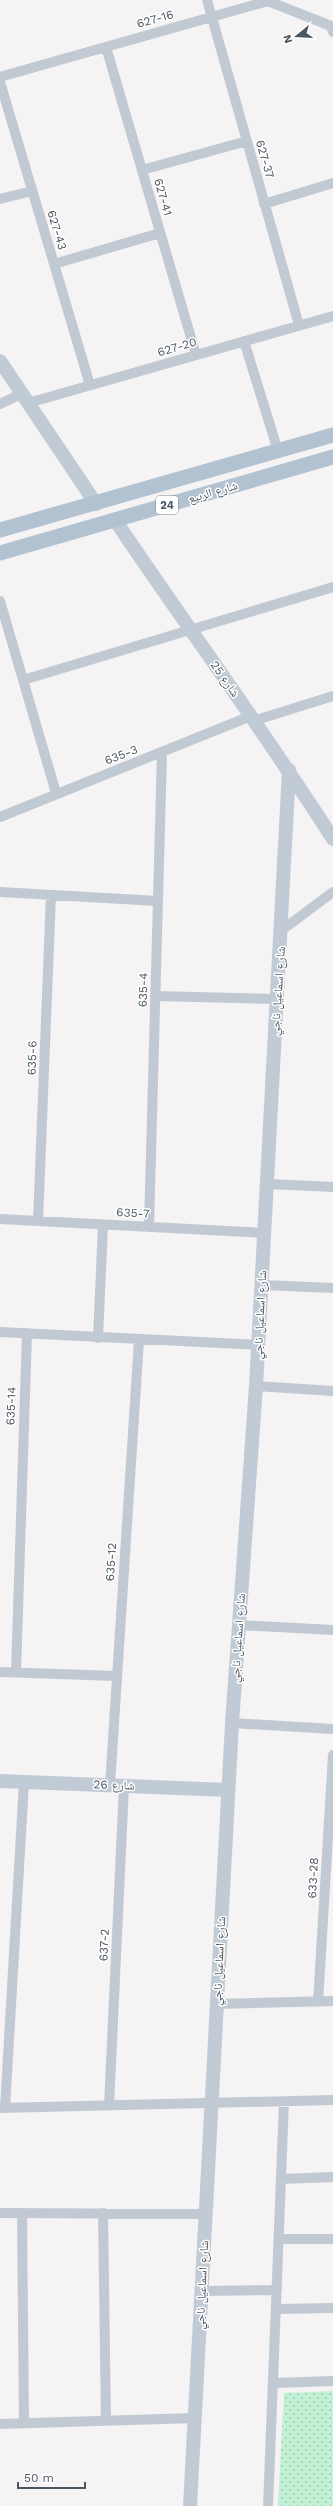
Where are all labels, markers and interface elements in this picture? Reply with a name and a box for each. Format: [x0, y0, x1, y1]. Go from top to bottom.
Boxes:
street label: 627-16 [135, 7, 175, 31]
north arrow [277, 16, 317, 56]
text: N [281, 33, 295, 45]
street label: 627-37 [253, 138, 277, 180]
street label: 627-41 [151, 177, 175, 217]
street label: 627-43 [44, 209, 70, 251]
street label: 627-20 [156, 335, 198, 359]
street label: شارع الربيع [187, 478, 240, 507]
road number: 24 [156, 496, 178, 514]
street label: شارع 25 [207, 658, 243, 700]
street label: 635-3 [103, 742, 139, 768]
street label: شارع اسماعيل ناجي [268, 946, 291, 1036]
street label: 635-4 [135, 972, 151, 1008]
street label: 635-6 [24, 1040, 40, 1076]
street label: 635-7 [116, 1205, 150, 1221]
street label: شارع اسماعيل ناجي [251, 1270, 272, 1360]
street label: 635-14 [3, 1386, 19, 1426]
street label: 635-12 [103, 1542, 119, 1582]
street label: شارع اسماعيل ناجي [228, 1593, 251, 1683]
street label: شارع 26 [93, 1777, 135, 1794]
street label: 633-28 [305, 1857, 321, 1899]
street label: شارع اسماعيل ناجي [210, 1916, 231, 2006]
street label: 637-2 [96, 1928, 112, 1962]
street label: شارع اسماعيل ناجي [193, 2240, 214, 2330]
scale bar [18, 2464, 85, 2490]
text: 50 m [24, 2471, 54, 2485]

